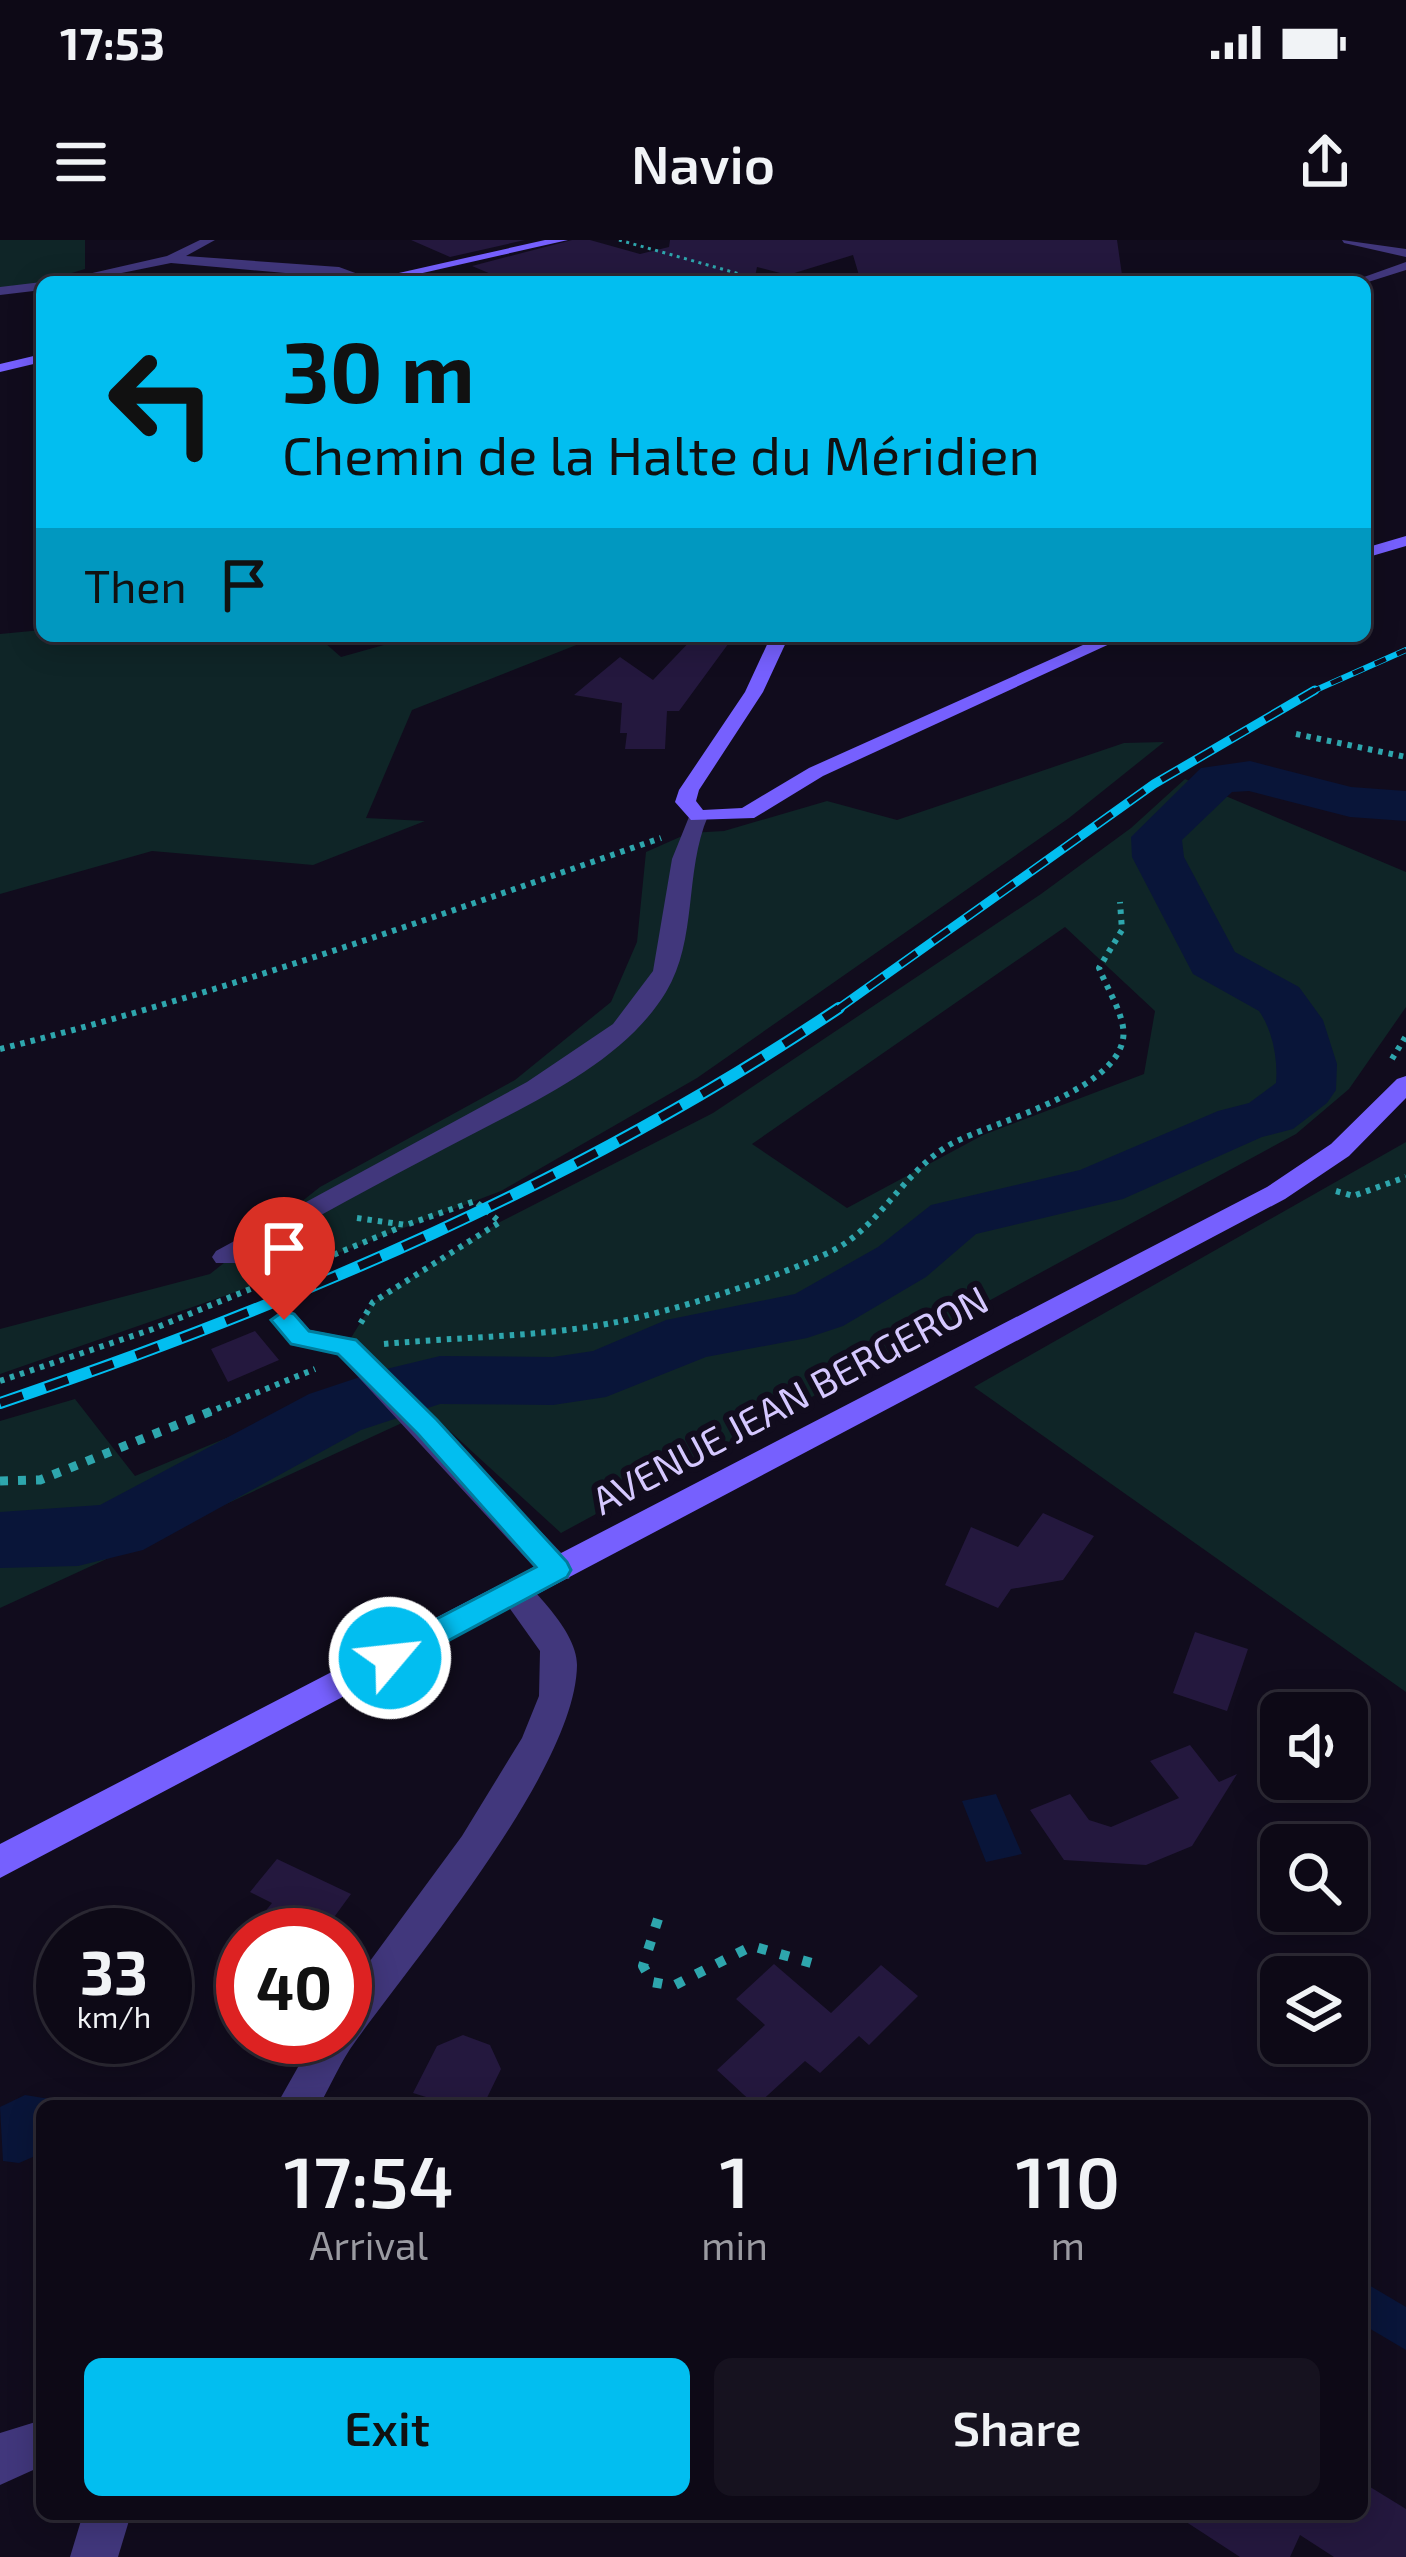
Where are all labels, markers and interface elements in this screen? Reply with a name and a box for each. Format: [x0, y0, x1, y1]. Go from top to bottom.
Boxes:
text: 17:53 [60, 15, 165, 69]
icon: menu [48, 129, 114, 195]
icon: share [1292, 129, 1358, 195]
text: Navio [631, 130, 775, 195]
text: 30 m [282, 319, 475, 420]
icon: left [84, 324, 240, 480]
text: Chemin de la Halte du Méridien [282, 421, 1040, 486]
icon: arrive [211, 552, 277, 618]
text: Then [84, 558, 187, 612]
pin [233, 1197, 335, 1320]
icon: arrive [251, 1215, 317, 1281]
street label: AVENUE JEAN BERGERON [583, 1274, 995, 1523]
position arrow [327, 1595, 453, 1721]
map controls [1260, 1692, 1368, 2064]
button: sound [1260, 1692, 1368, 1800]
button: search [1260, 1824, 1368, 1932]
speed limit sign: 40 [216, 1908, 372, 2064]
text: 33 [80, 1935, 148, 2007]
button: layers [1260, 1956, 1368, 2064]
text: km/h [77, 1998, 151, 2034]
text: 17:54 [284, 2136, 454, 2222]
text: 1 [720, 2136, 750, 2222]
text: 110 [1016, 2136, 1120, 2222]
text: Arrival [309, 2221, 428, 2268]
text: min [701, 2221, 768, 2268]
text: m [1051, 2221, 1085, 2268]
button: Exit [84, 2358, 690, 2496]
button: Share [714, 2358, 1320, 2496]

